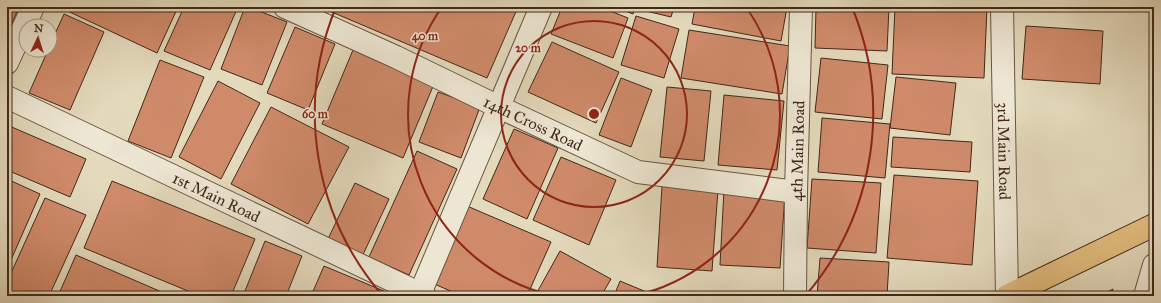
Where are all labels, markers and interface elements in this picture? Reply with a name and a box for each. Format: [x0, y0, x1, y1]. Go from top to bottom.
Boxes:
north arrow [18, 18, 58, 58]
text: N [34, 22, 44, 35]
text: 40 m [412, 29, 439, 44]
text: 20 m [515, 41, 542, 55]
street label: 14th Cross Road [480, 92, 586, 155]
street label: 4th Main Road [787, 100, 808, 202]
street label: 3rd Main Road [994, 102, 1014, 200]
text: 60 m [302, 107, 329, 121]
centre of rings [587, 107, 601, 121]
street label: 1st Main Road [169, 168, 263, 226]

